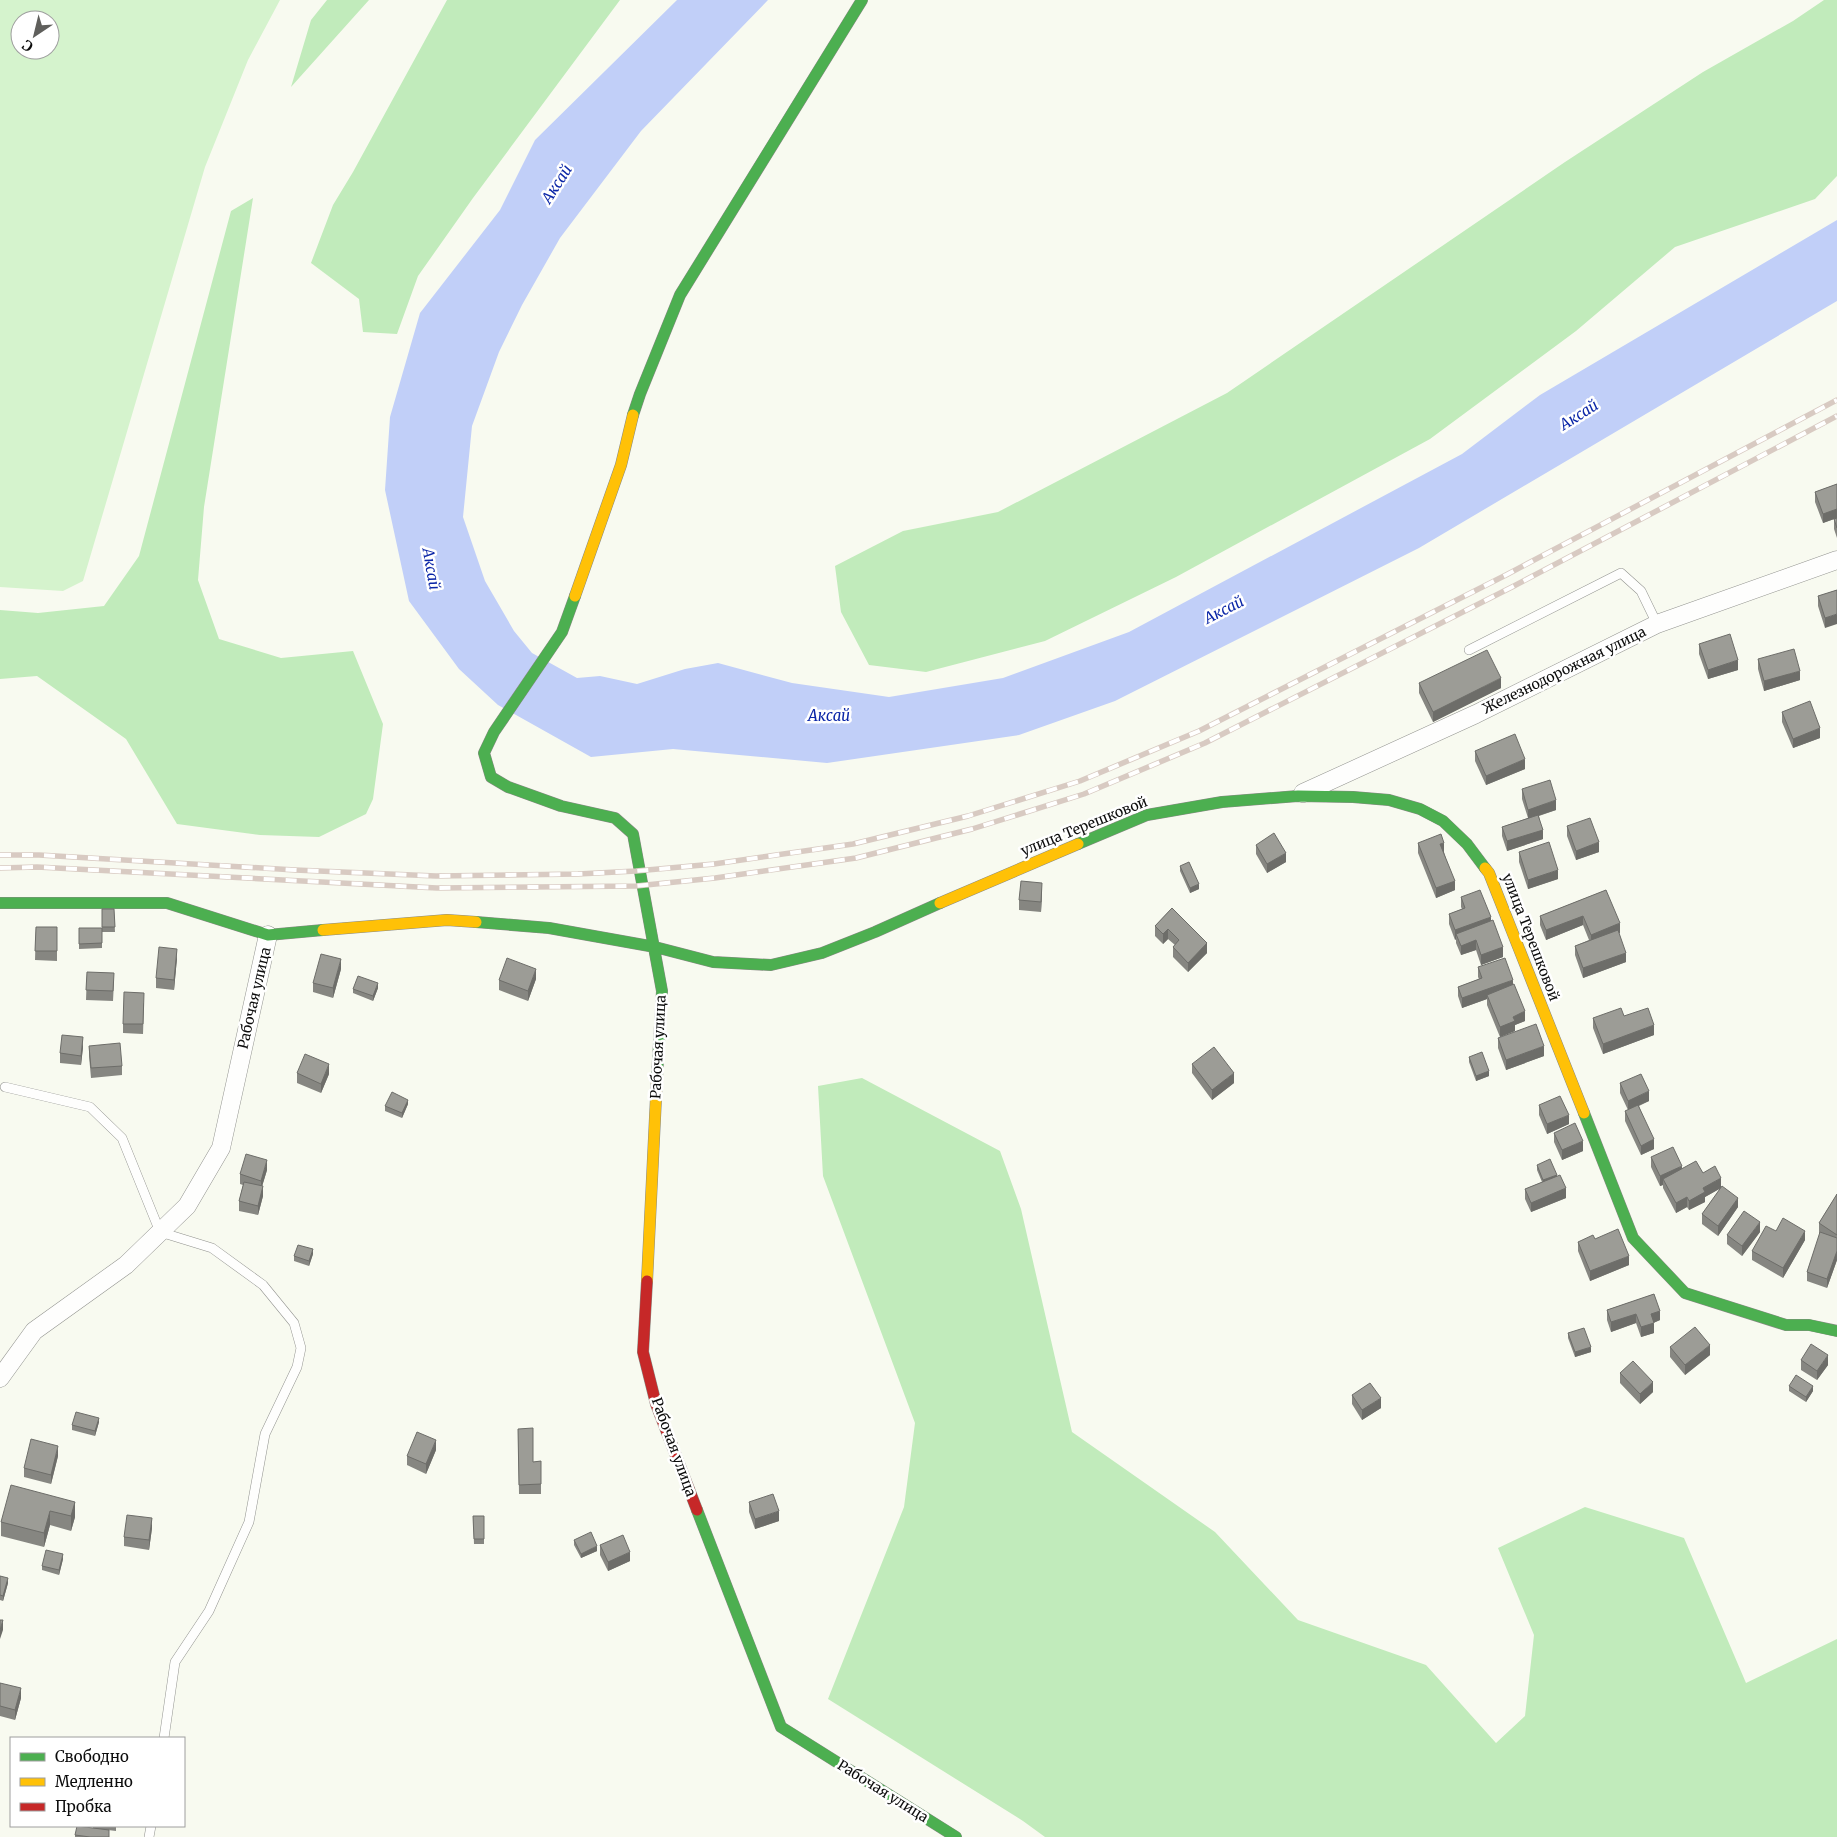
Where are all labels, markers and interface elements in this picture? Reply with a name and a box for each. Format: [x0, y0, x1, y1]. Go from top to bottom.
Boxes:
north arrow [10, 10, 60, 60]
text: С [19, 36, 37, 56]
water label: Аксай [537, 161, 576, 207]
water label: Аксай [1555, 395, 1602, 434]
water label: Аксай [418, 546, 445, 592]
water label: Аксай [1200, 591, 1247, 628]
street label: Железнодорожная улица [1479, 622, 1649, 718]
water label: Аксай [807, 706, 850, 725]
street label: улица Терешковой [1018, 792, 1150, 860]
street label: улица Терешковой [1498, 871, 1564, 1004]
street label: Рабочая улица [234, 945, 275, 1051]
street label: Рабочая улица [646, 994, 670, 1099]
street label: Рабочая улица [648, 1395, 700, 1499]
legend [10, 1737, 185, 1827]
text: Свободно [55, 1747, 129, 1766]
street label: Рабочая улица [834, 1756, 932, 1826]
text: Медленно [55, 1772, 133, 1791]
text: Пробка [55, 1797, 112, 1816]

